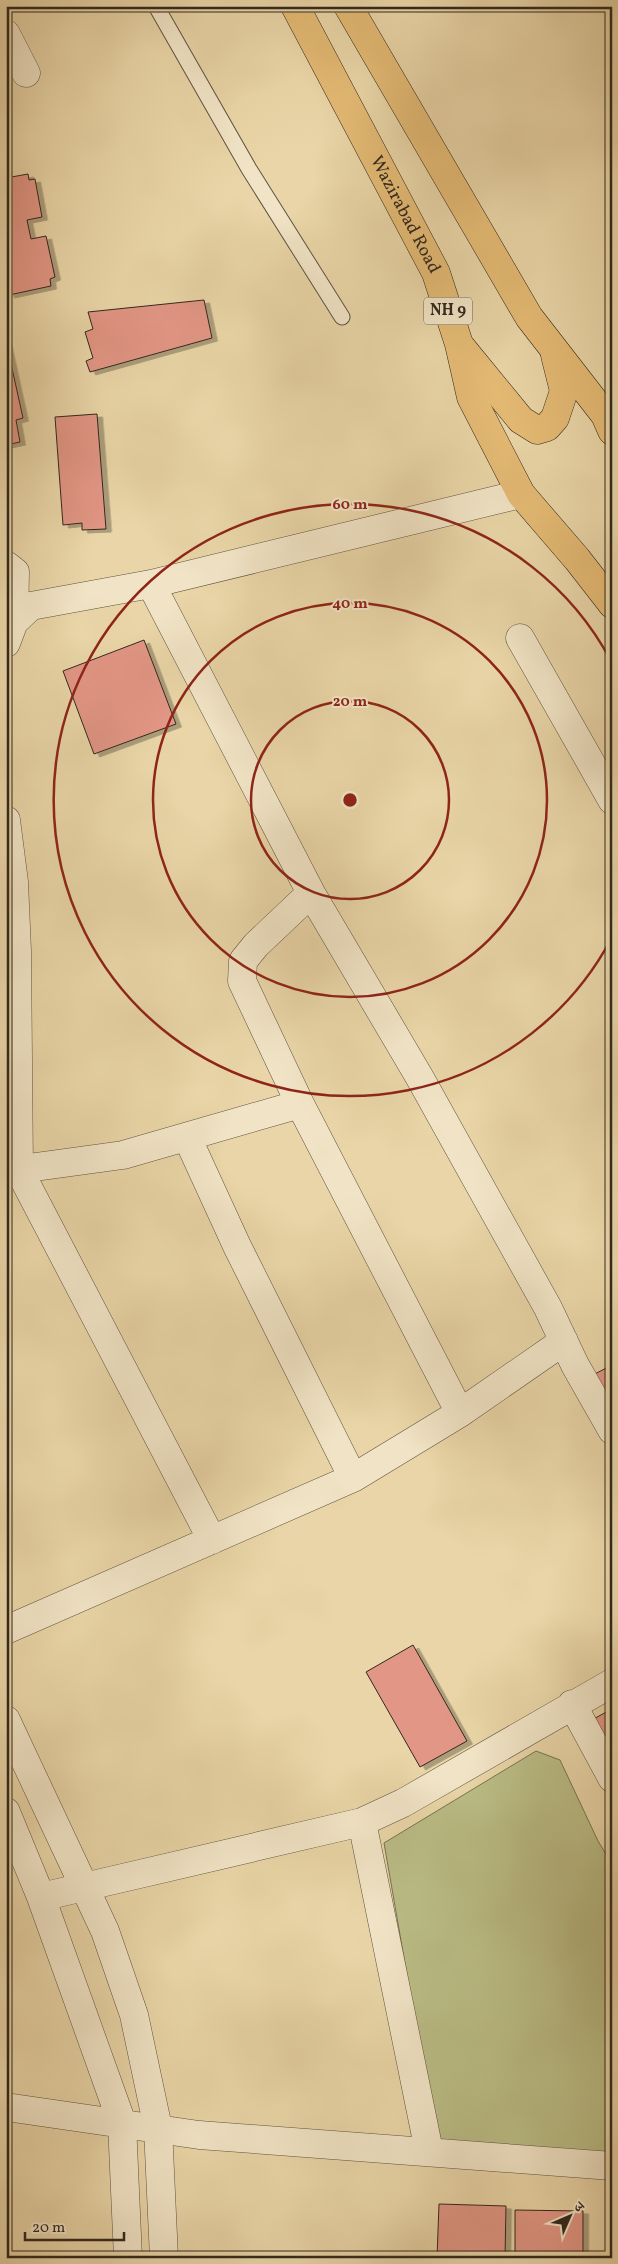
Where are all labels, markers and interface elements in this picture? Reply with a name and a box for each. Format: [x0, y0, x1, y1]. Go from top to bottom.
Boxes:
street label: Wazirabad Road [364, 151, 447, 278]
road number: NH 9 [424, 298, 472, 324]
text: 60 m [333, 495, 368, 516]
text: 40 m [332, 594, 368, 615]
text: 20 m [333, 692, 368, 713]
centre of rings [341, 791, 359, 809]
north arrow [546, 2192, 596, 2242]
text: उ [568, 2198, 588, 2218]
scale bar [25, 2209, 124, 2241]
text: 20 m [32, 2218, 65, 2239]

